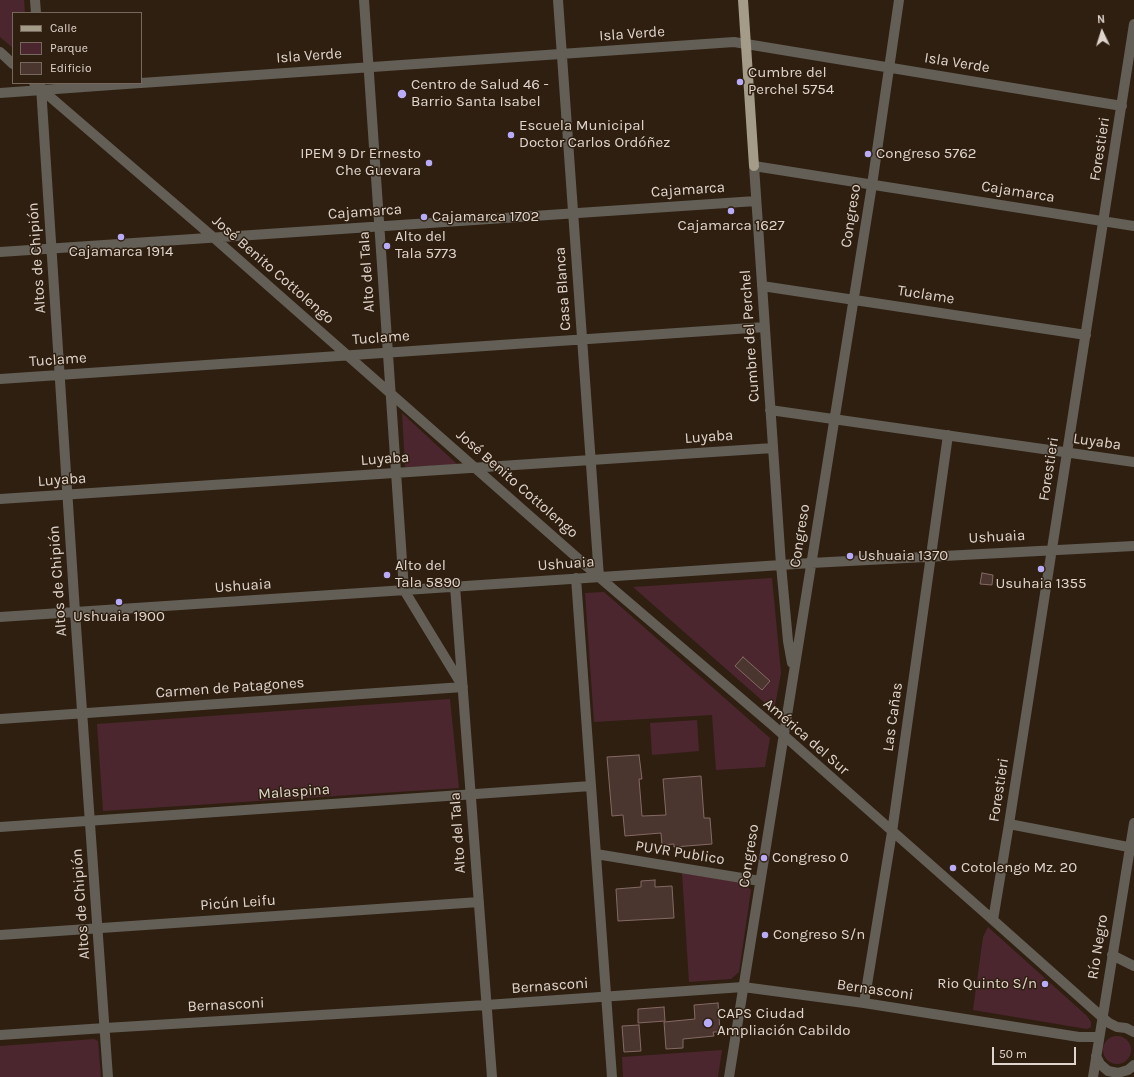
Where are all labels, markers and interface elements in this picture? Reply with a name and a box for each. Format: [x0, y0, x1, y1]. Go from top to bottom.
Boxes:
legend [12, 12, 142, 84]
north arrow [1082, 12, 1122, 52]
text: N [1097, 13, 1106, 26]
text: Calle [50, 21, 77, 35]
street label: Isla Verde [599, 23, 665, 45]
text: Parque [50, 41, 88, 55]
street label: Isla Verde [276, 45, 342, 67]
street label: Isla Verde [923, 49, 991, 77]
text: Edificio [50, 61, 91, 75]
place label: Cumbre del Perchel 5754 [748, 64, 834, 99]
place label: Centro de Salud 46 - Barrio Santa Isabel [411, 76, 549, 111]
marker: Cumbre del Perchel 5754 [735, 77, 745, 87]
marker: Centro de Salud 46 - Barrio Santa Isabel [396, 88, 408, 100]
street label: Forestieri [1086, 116, 1114, 182]
place label: Escuela Municipal Doctor Carlos Ordóñez [519, 117, 670, 152]
marker: Escuela Municipal Doctor Carlos Ordóñez [506, 130, 516, 140]
place label: IPEM 9 Dr Ernesto Che Guevara [300, 145, 421, 180]
place label: Congreso 5762 [876, 145, 976, 163]
marker: Congreso 5762 [863, 149, 873, 159]
marker: IPEM 9 Dr Ernesto Che Guevara [424, 158, 434, 168]
street label: Cajamarca [980, 177, 1056, 207]
street label: Cajamarca [650, 178, 726, 202]
street label: Congreso [837, 183, 865, 249]
street label: Cajamarca [327, 200, 403, 224]
street label: Altos de Chipión [24, 202, 50, 314]
marker: Cajamarca 1627 [726, 206, 736, 216]
place label: Cajamarca 1702 [432, 208, 539, 226]
street label: José Benito Cottolengo [208, 212, 338, 328]
marker: Cajamarca 1702 [419, 212, 429, 222]
place label: Cajamarca 1627 [678, 217, 784, 235]
place label: Alto del Tala 5773 [395, 228, 457, 263]
street label: Alto del Tala [355, 231, 379, 313]
marker: Cajamarca 1914 [116, 232, 126, 242]
marker: Alto del Tala 5773 [382, 241, 392, 251]
place label: Cajamarca 1914 [69, 243, 173, 261]
street label: Casa Blanca [551, 246, 575, 332]
street label: Cumbre del Perchel [736, 269, 764, 403]
street label: Tuclame [896, 282, 956, 308]
street label: Tuclame [352, 327, 410, 349]
street label: Tuclame [29, 349, 87, 371]
street label: José Benito Cottolengo [452, 426, 582, 542]
street label: Luyaba [684, 426, 734, 448]
street label: Luyaba [1072, 430, 1122, 454]
street label: Forestieri [1035, 436, 1063, 502]
street label: Luyaba [360, 448, 410, 470]
street label: Luyaba [37, 469, 87, 491]
street label: Congreso [786, 503, 814, 569]
street label: Altos de Chipión [45, 525, 71, 637]
street label: Ushuaia [968, 527, 1026, 547]
place label: Ushuaia 1370 [858, 547, 948, 565]
marker: Ushuaia 1370 [845, 551, 855, 561]
street label: Ushuaia [537, 553, 595, 575]
place label: Alto del Tala 5890 [395, 557, 461, 592]
marker: Usuhaia 1355 [1036, 564, 1046, 574]
marker: Alto del Tala 5890 [382, 570, 392, 580]
street label: Ushuaia [214, 575, 272, 597]
place label: Usuhaia 1355 [995, 575, 1087, 593]
marker: Ushuaia 1900 [114, 597, 124, 607]
place label: Ushuaia 1900 [73, 608, 165, 626]
street label: Carmen de Patagones [155, 674, 305, 702]
street label: Las Cañas [879, 681, 907, 753]
street label: América del Sur [759, 695, 853, 779]
street label: Forestieri [985, 757, 1013, 823]
street label: Malaspina [258, 781, 330, 803]
street label: Alto del Tala [446, 792, 470, 874]
street label: Congreso [735, 823, 763, 889]
street label: PUVR Publico [634, 837, 726, 869]
street label: Altos de Chipión [68, 848, 94, 960]
place label: Congreso 0 [772, 849, 849, 867]
marker: Congreso 0 [759, 853, 769, 863]
place label: Cotolengo Mz. 20 [961, 859, 1077, 877]
marker: Cotolengo Mz. 20 [948, 863, 958, 873]
street label: Picún Leifu [200, 891, 276, 915]
street label: Río Negro [1084, 913, 1112, 981]
place label: Congreso S/n [773, 926, 865, 944]
marker: Congreso S/n [760, 930, 770, 940]
street label: Bernasconi [511, 974, 589, 998]
place label: Rio Quinto S/n [937, 975, 1037, 993]
street label: Bernasconi [836, 976, 914, 1004]
marker: Rio Quinto S/n [1040, 979, 1050, 989]
street label: Bernasconi [187, 994, 265, 1016]
place label: CAPS Ciudad Ampliación Cabildo [717, 1005, 850, 1040]
marker: CAPS Ciudad Ampliación Cabildo [702, 1017, 714, 1029]
scale bar [994, 1039, 1078, 1065]
text: 50 m [999, 1047, 1027, 1061]

